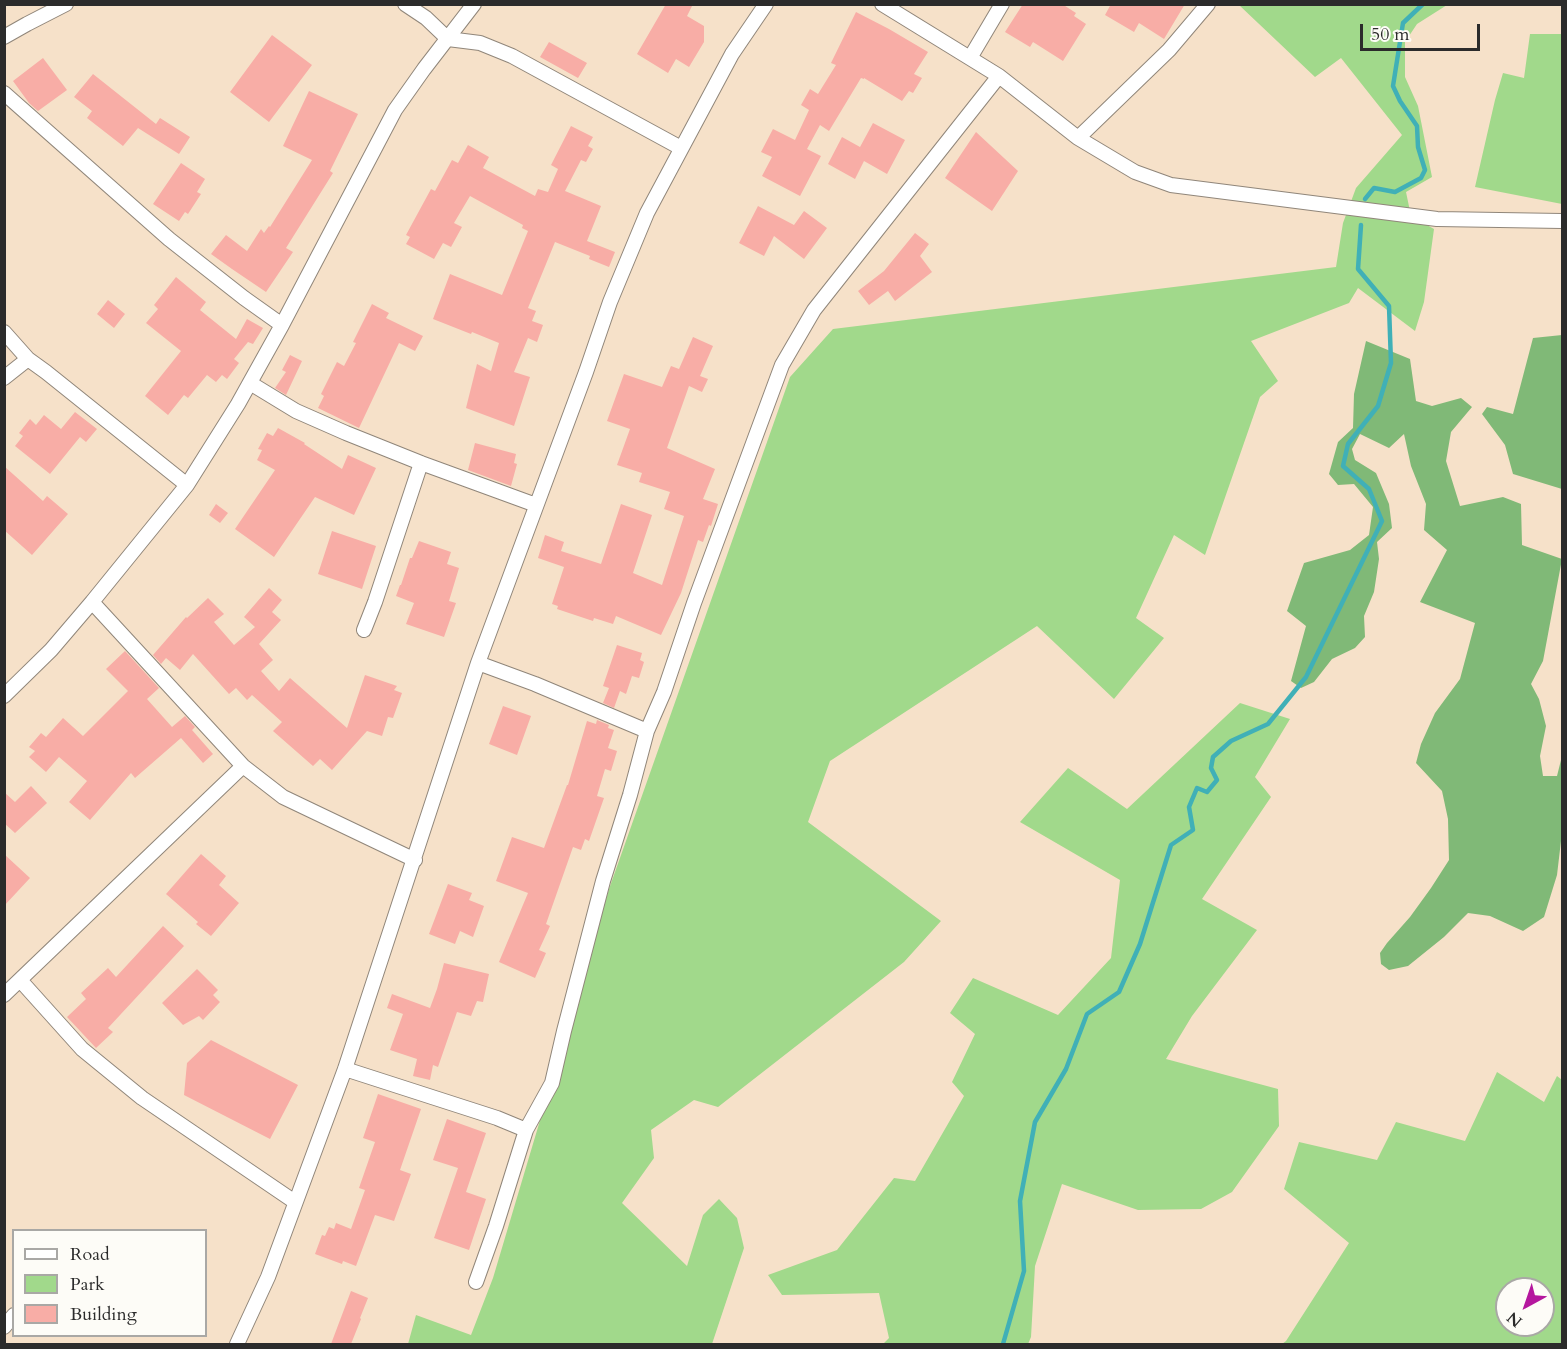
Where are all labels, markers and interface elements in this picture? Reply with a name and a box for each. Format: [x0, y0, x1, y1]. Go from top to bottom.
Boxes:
scale bar [1363, 12, 1483, 50]
text: 50 m [1371, 22, 1410, 47]
legend [12, 1229, 207, 1337]
text: Road [70, 1242, 110, 1267]
text: Park [70, 1272, 105, 1297]
north arrow [1495, 1277, 1555, 1337]
text: Building [70, 1302, 137, 1327]
text: N [1502, 1306, 1527, 1332]

